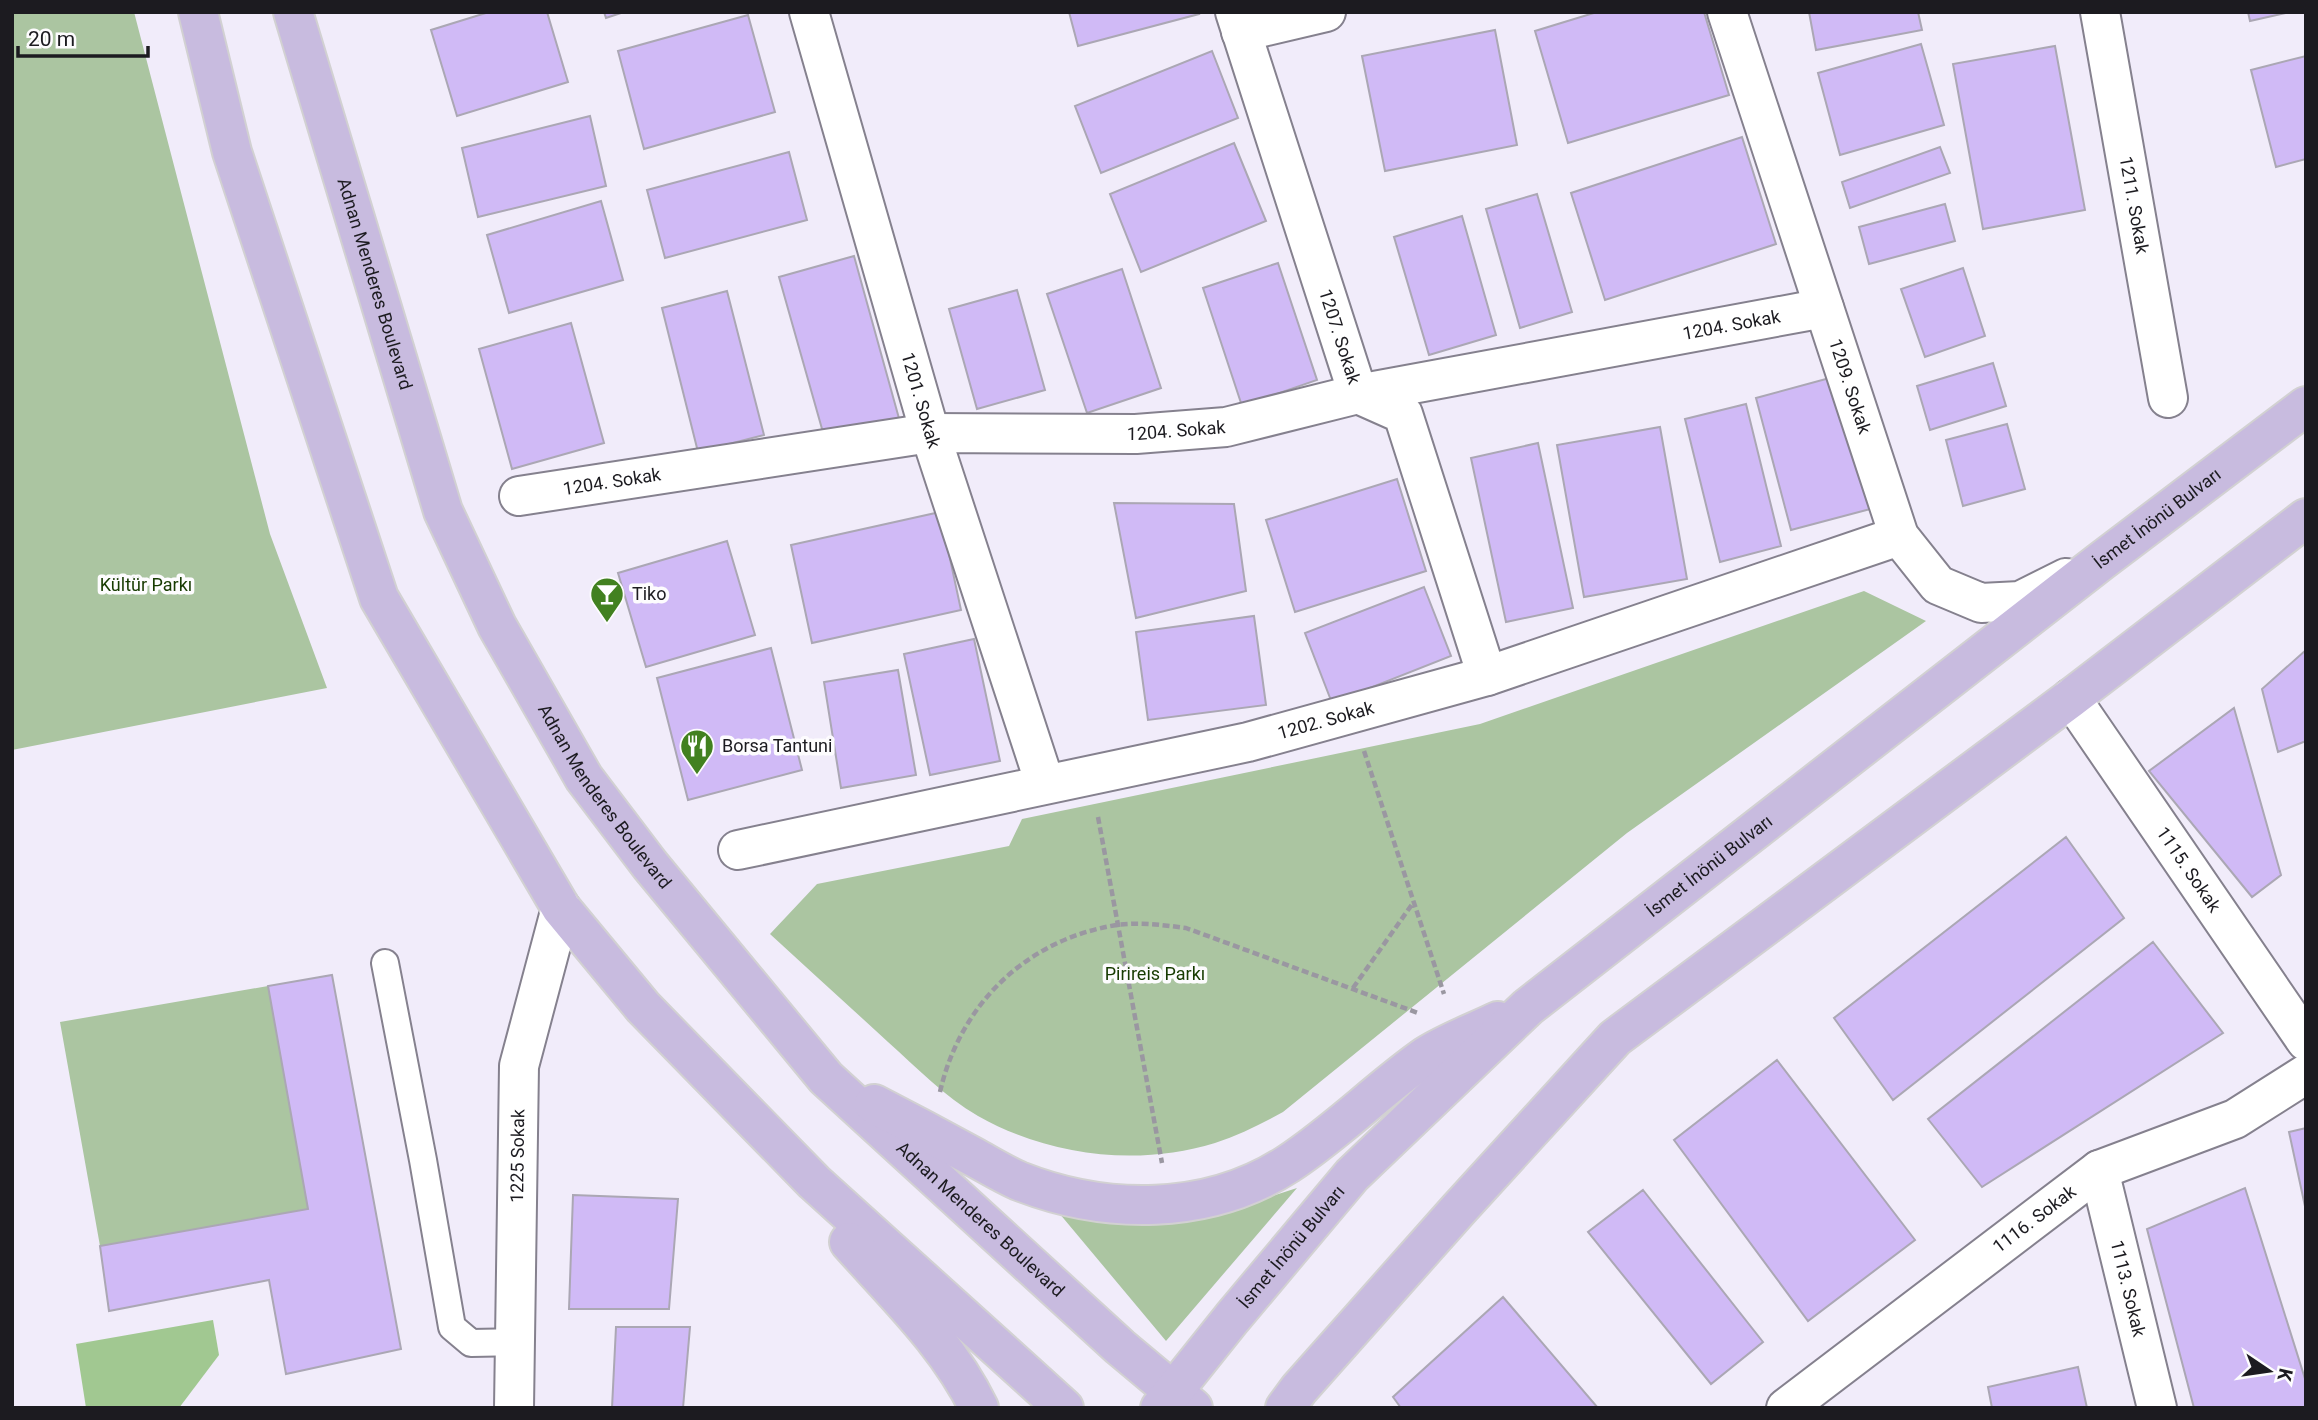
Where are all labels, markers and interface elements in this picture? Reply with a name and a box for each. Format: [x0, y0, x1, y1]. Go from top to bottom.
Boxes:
scale bar [18, 14, 147, 58]
text: 20 m [28, 27, 75, 51]
street label: 1211. Sokak [2116, 155, 2154, 256]
street label: Adnan Menderes Boulevard [334, 175, 417, 392]
street label: 1207. Sokak [1315, 286, 1365, 387]
street label: 1204. Sokak [1681, 305, 1783, 344]
street label: 1209. Sokak [1825, 336, 1876, 437]
street label: 1201. Sokak [897, 350, 945, 451]
street label: 1204. Sokak [1127, 416, 1227, 444]
street label: 1204. Sokak [561, 463, 663, 499]
street label: İsmet İnönü Bulvarı [2089, 463, 2225, 573]
park label: Kültür Parkı [100, 574, 192, 595]
bar icon: Тiko [588, 575, 626, 624]
place label: Тiko [632, 583, 667, 604]
street label: 1202. Sokak [1275, 697, 1377, 743]
street label: Adnan Menderes Boulevard [534, 700, 676, 893]
restaurant icon: Borsa Tantuni [678, 727, 716, 776]
place label: Borsa Tantuni [722, 735, 832, 756]
street label: İsmet İnönü Bulvarı [1642, 810, 1776, 921]
street label: 1115. Sokak [2152, 823, 2226, 917]
park label: Pirireis Parkı [1105, 963, 1205, 984]
street label: 1225 Sokak [506, 1108, 528, 1203]
street label: Adnan Menderes Boulevard [892, 1137, 1069, 1301]
street label: 1116. Sokak [1988, 1180, 2080, 1257]
street label: İsmet İnönü Bulvarı [1234, 1181, 1349, 1312]
street label: 1113. Sokak [2106, 1238, 2150, 1340]
north arrow [2234, 1336, 2304, 1406]
text: K [2272, 1366, 2298, 1384]

